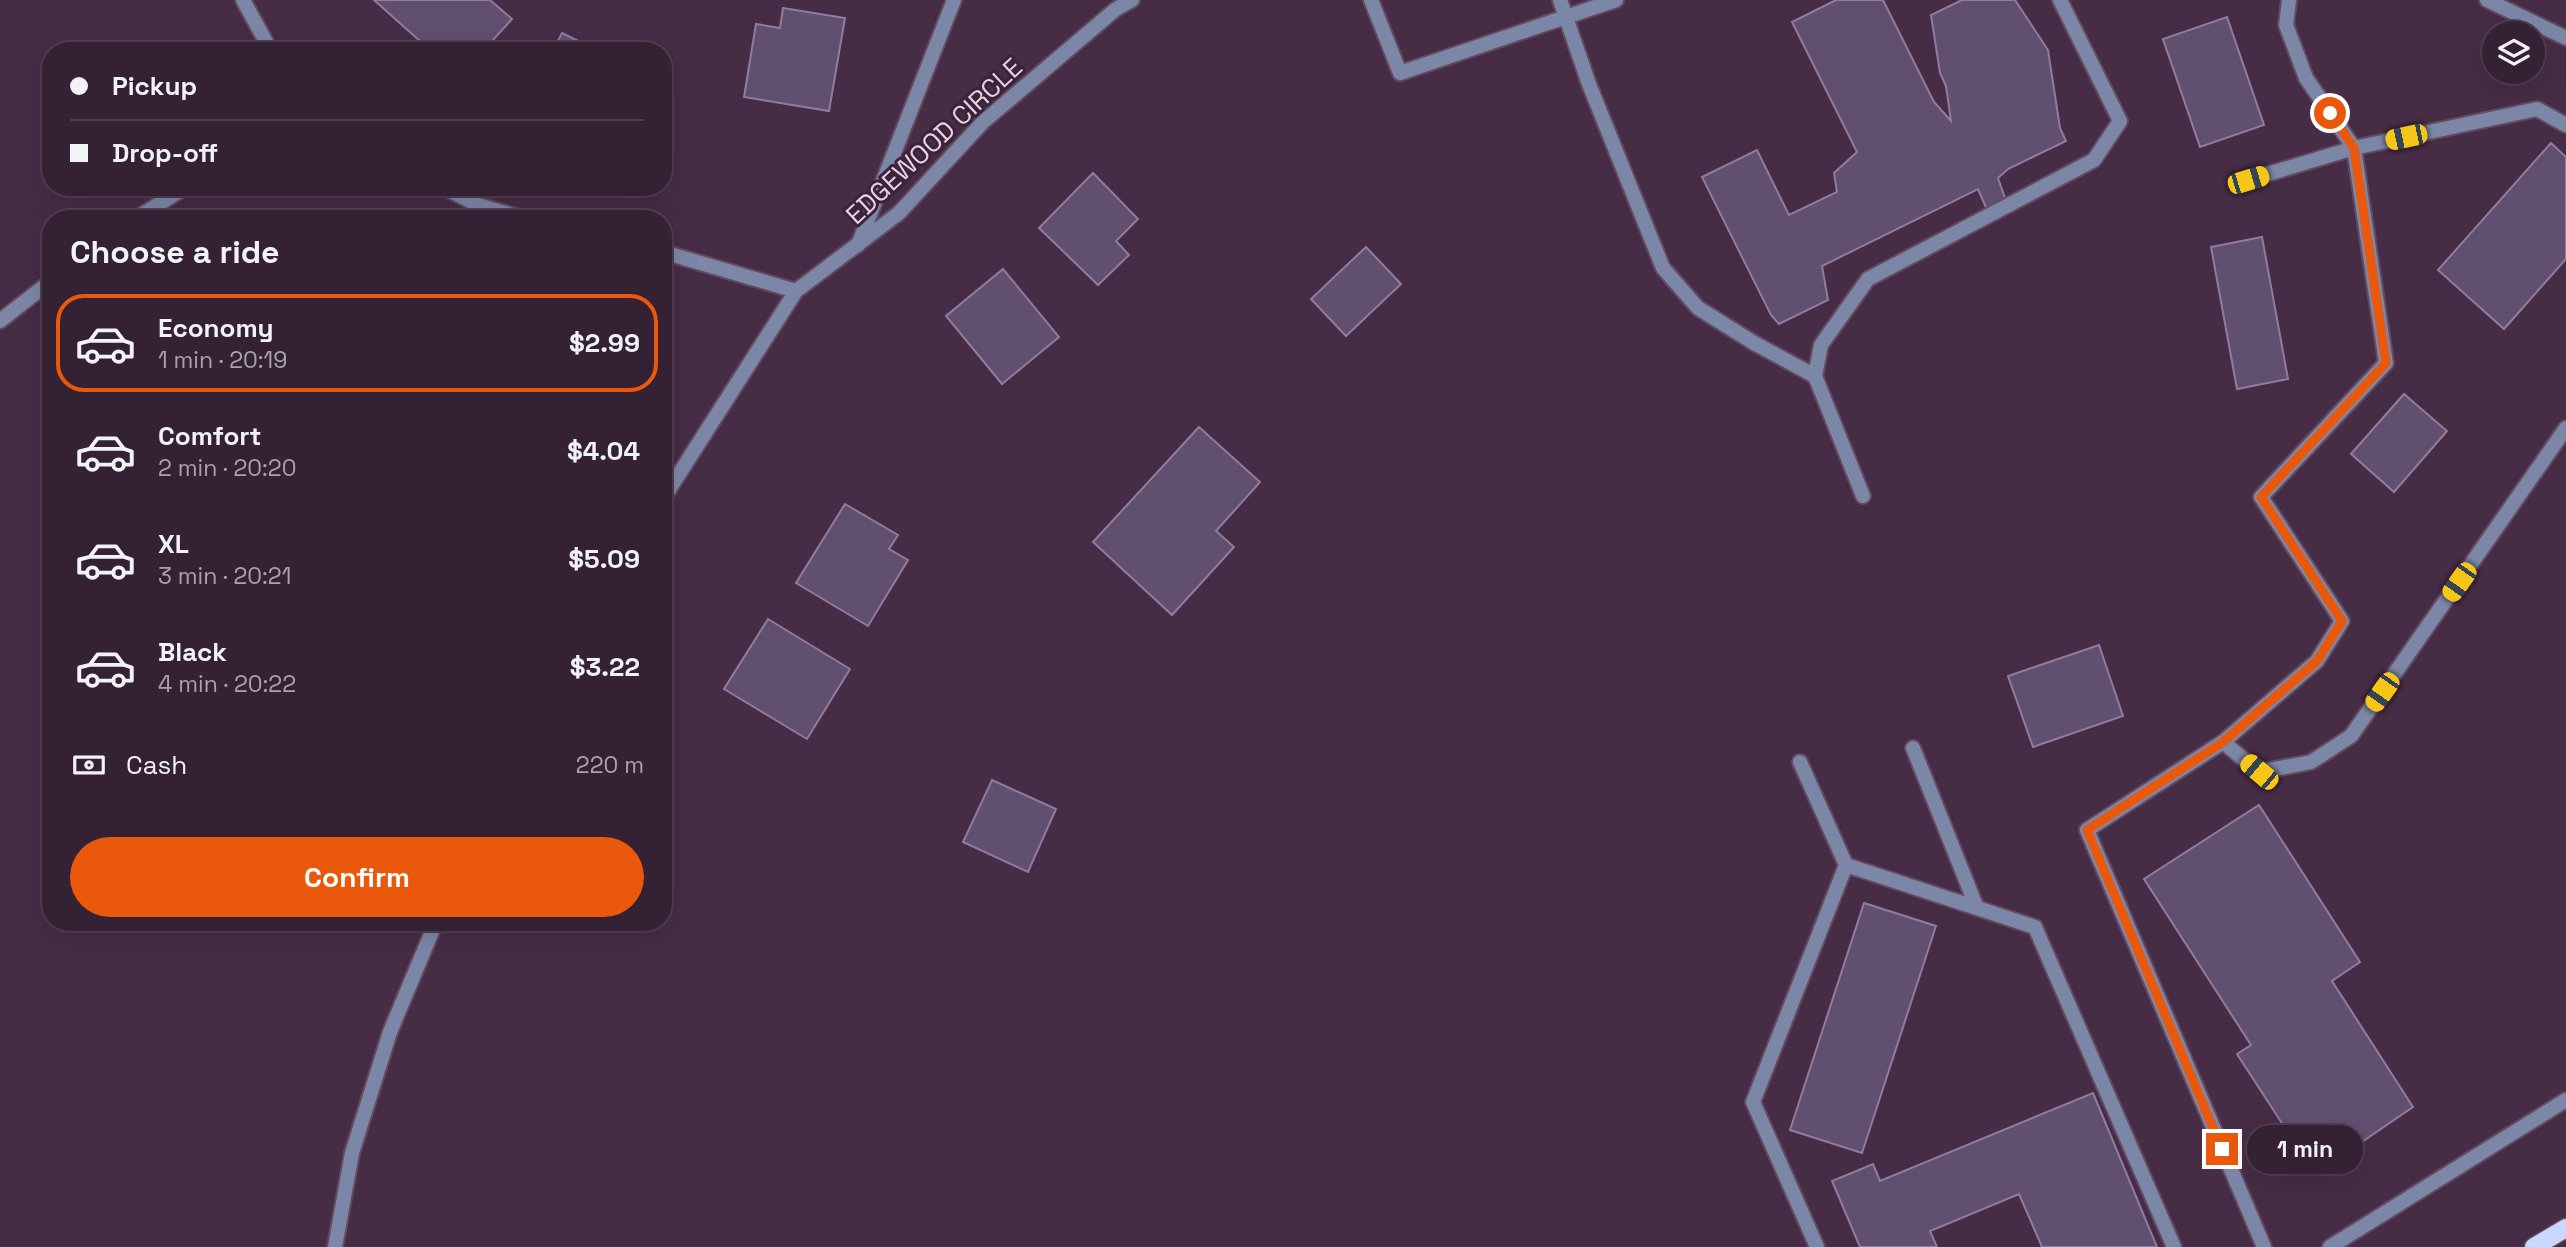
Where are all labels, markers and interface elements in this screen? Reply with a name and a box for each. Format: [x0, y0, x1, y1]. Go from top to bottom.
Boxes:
map controls [2482, 21, 2545, 84]
button: layers [2482, 21, 2545, 84]
street label: EDGEWOOD CIRCLE [839, 50, 1029, 232]
text: Pickup [112, 69, 197, 103]
route start [2314, 97, 2346, 129]
car [2384, 122, 2429, 152]
text: Drop-off [112, 136, 218, 170]
car [2225, 164, 2272, 196]
text: Choose a ride [70, 232, 280, 272]
text: Economy [158, 311, 274, 345]
icon: car [74, 312, 137, 375]
text: $2.99 [569, 326, 640, 360]
text: 1 min · 20:19 [158, 345, 287, 375]
text: Comfort [158, 419, 261, 453]
icon: car [74, 420, 137, 483]
text: $4.04 [567, 434, 640, 468]
text: 2 min · 20:20 [158, 453, 296, 483]
text: XL [158, 527, 189, 561]
icon: car [74, 528, 137, 591]
text: $5.09 [568, 542, 640, 576]
car [2439, 559, 2480, 605]
text: 3 min · 20:21 [158, 561, 291, 591]
text: Black [158, 635, 227, 669]
icon: car [74, 636, 137, 699]
text: $3.22 [570, 650, 640, 684]
text: 4 min · 20:22 [158, 669, 296, 699]
car [2362, 669, 2403, 715]
icon: cash [70, 746, 108, 784]
text: Cash [126, 748, 187, 782]
text: 220 m [576, 750, 644, 780]
car [2237, 750, 2282, 794]
button: Confirm [70, 837, 644, 917]
callout: 1 min [2246, 1124, 2362, 1174]
route end [2206, 1133, 2238, 1165]
text: 1 min [2277, 1134, 2333, 1164]

